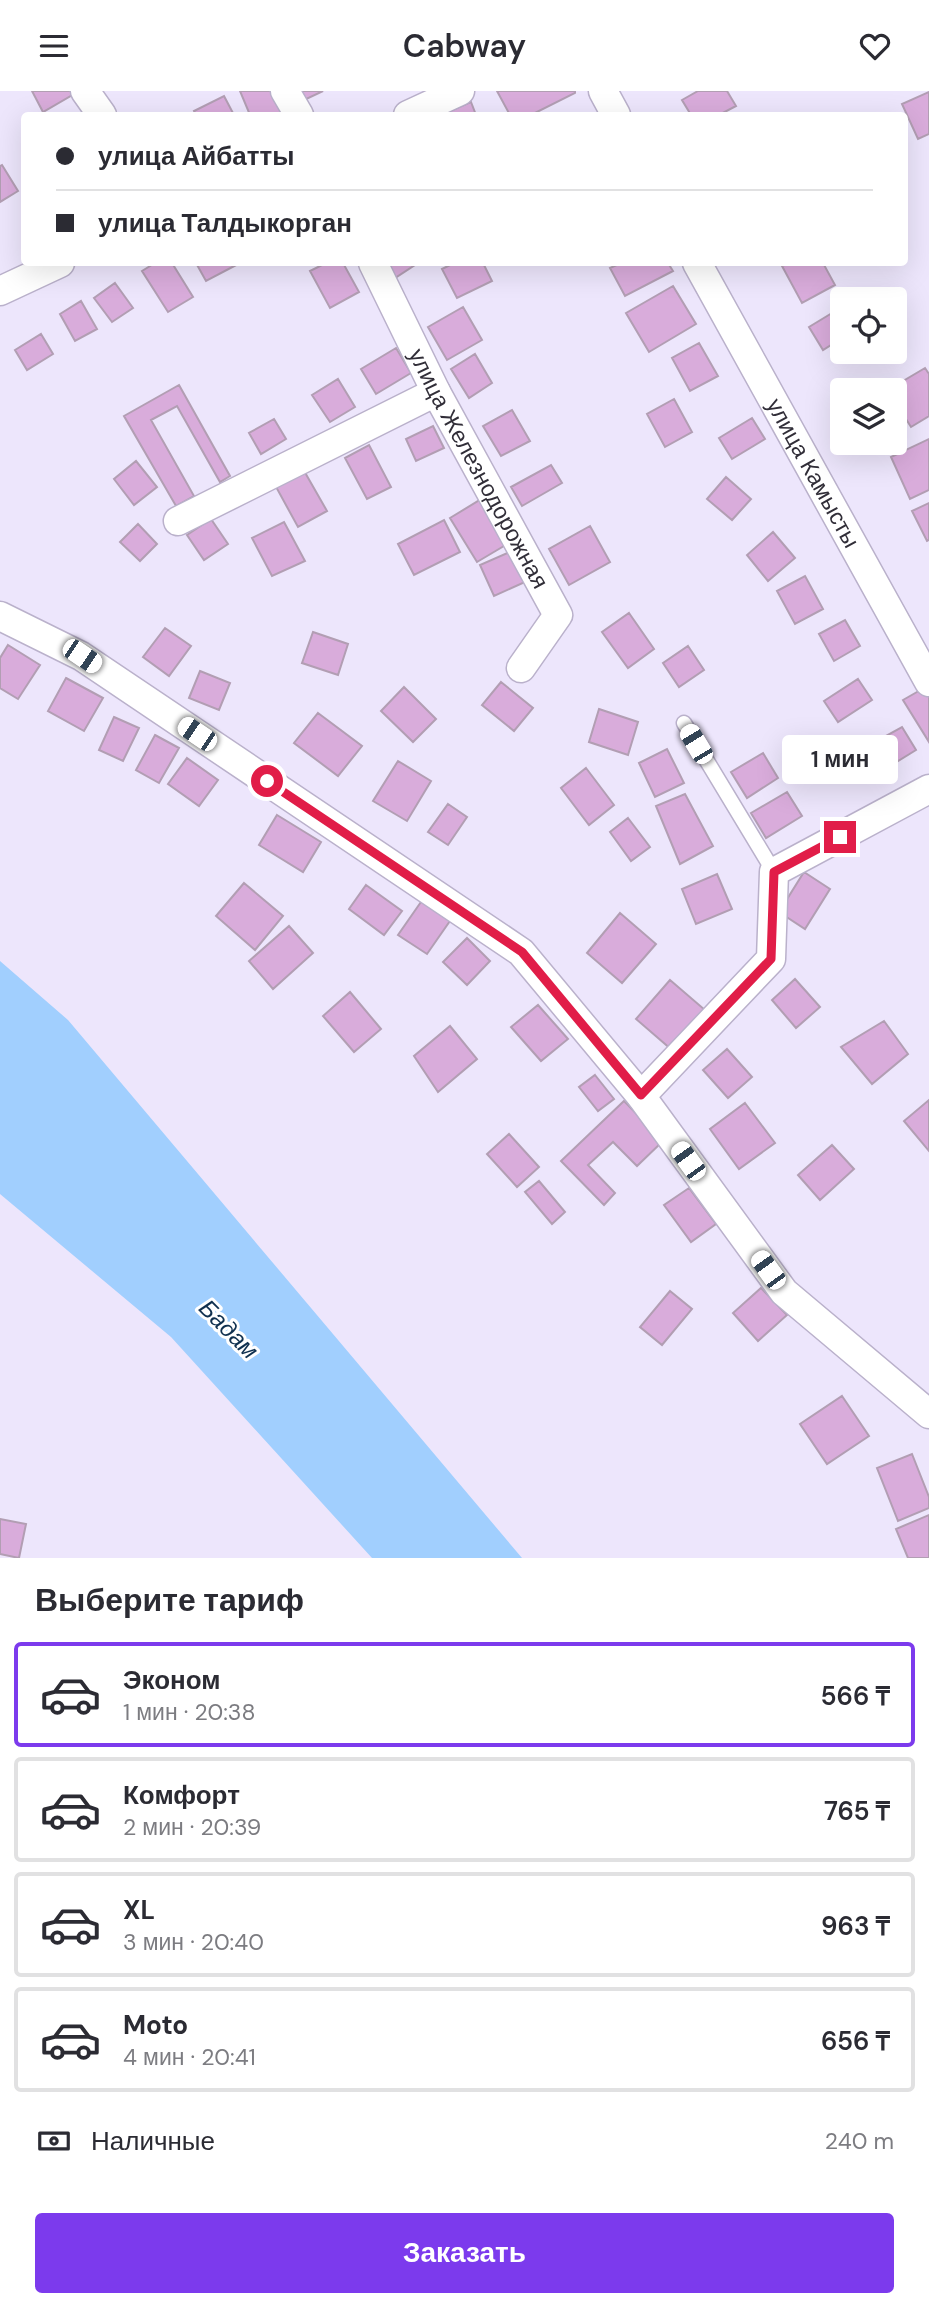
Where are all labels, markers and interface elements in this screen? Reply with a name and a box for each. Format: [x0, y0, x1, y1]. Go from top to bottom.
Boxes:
text: Cabway [403, 25, 526, 67]
icon: menu [35, 27, 73, 65]
icon: heart [856, 27, 894, 65]
text: улица Айбатты [98, 139, 294, 173]
text: улица Талдыкорган [98, 206, 352, 240]
map controls [830, 287, 907, 455]
button: locate [830, 287, 907, 364]
street label: улица Железнодорожная [402, 343, 556, 594]
button: layers [830, 378, 907, 455]
street label: улица Камысты [760, 393, 867, 553]
car [59, 636, 106, 676]
car [174, 714, 221, 754]
car [677, 721, 716, 767]
callout: 1 мин [782, 735, 898, 785]
text: 1 мин [811, 744, 869, 774]
route start [251, 765, 283, 797]
route end [824, 821, 856, 853]
car [668, 1138, 709, 1184]
car [748, 1247, 789, 1293]
water label: Бадам [193, 1293, 265, 1365]
text: Выберите тариф [35, 1579, 304, 1621]
icon: car [39, 1663, 102, 1726]
text: Эконом [123, 1663, 221, 1697]
text: 566 ₸ [820, 1679, 890, 1713]
text: 1 мин · 20:38 [123, 1697, 255, 1727]
icon: car [39, 1778, 102, 1841]
text: Комфорт [123, 1778, 240, 1812]
text: 765 ₸ [824, 1794, 890, 1828]
text: 2 мин · 20:39 [123, 1812, 261, 1842]
icon: car [39, 1893, 102, 1956]
text: XL [123, 1893, 155, 1927]
text: 963 ₸ [821, 1909, 890, 1943]
text: 3 мин · 20:40 [123, 1927, 264, 1957]
icon: car [39, 2008, 102, 2071]
text: Moto [123, 2008, 188, 2042]
text: 656 ₸ [821, 2024, 890, 2058]
text: 4 мин · 20:41 [123, 2042, 256, 2072]
icon: cash [35, 2122, 73, 2160]
text: Наличные [91, 2124, 215, 2158]
text: 240 m [825, 2126, 894, 2156]
button: Заказать [35, 2213, 894, 2293]

